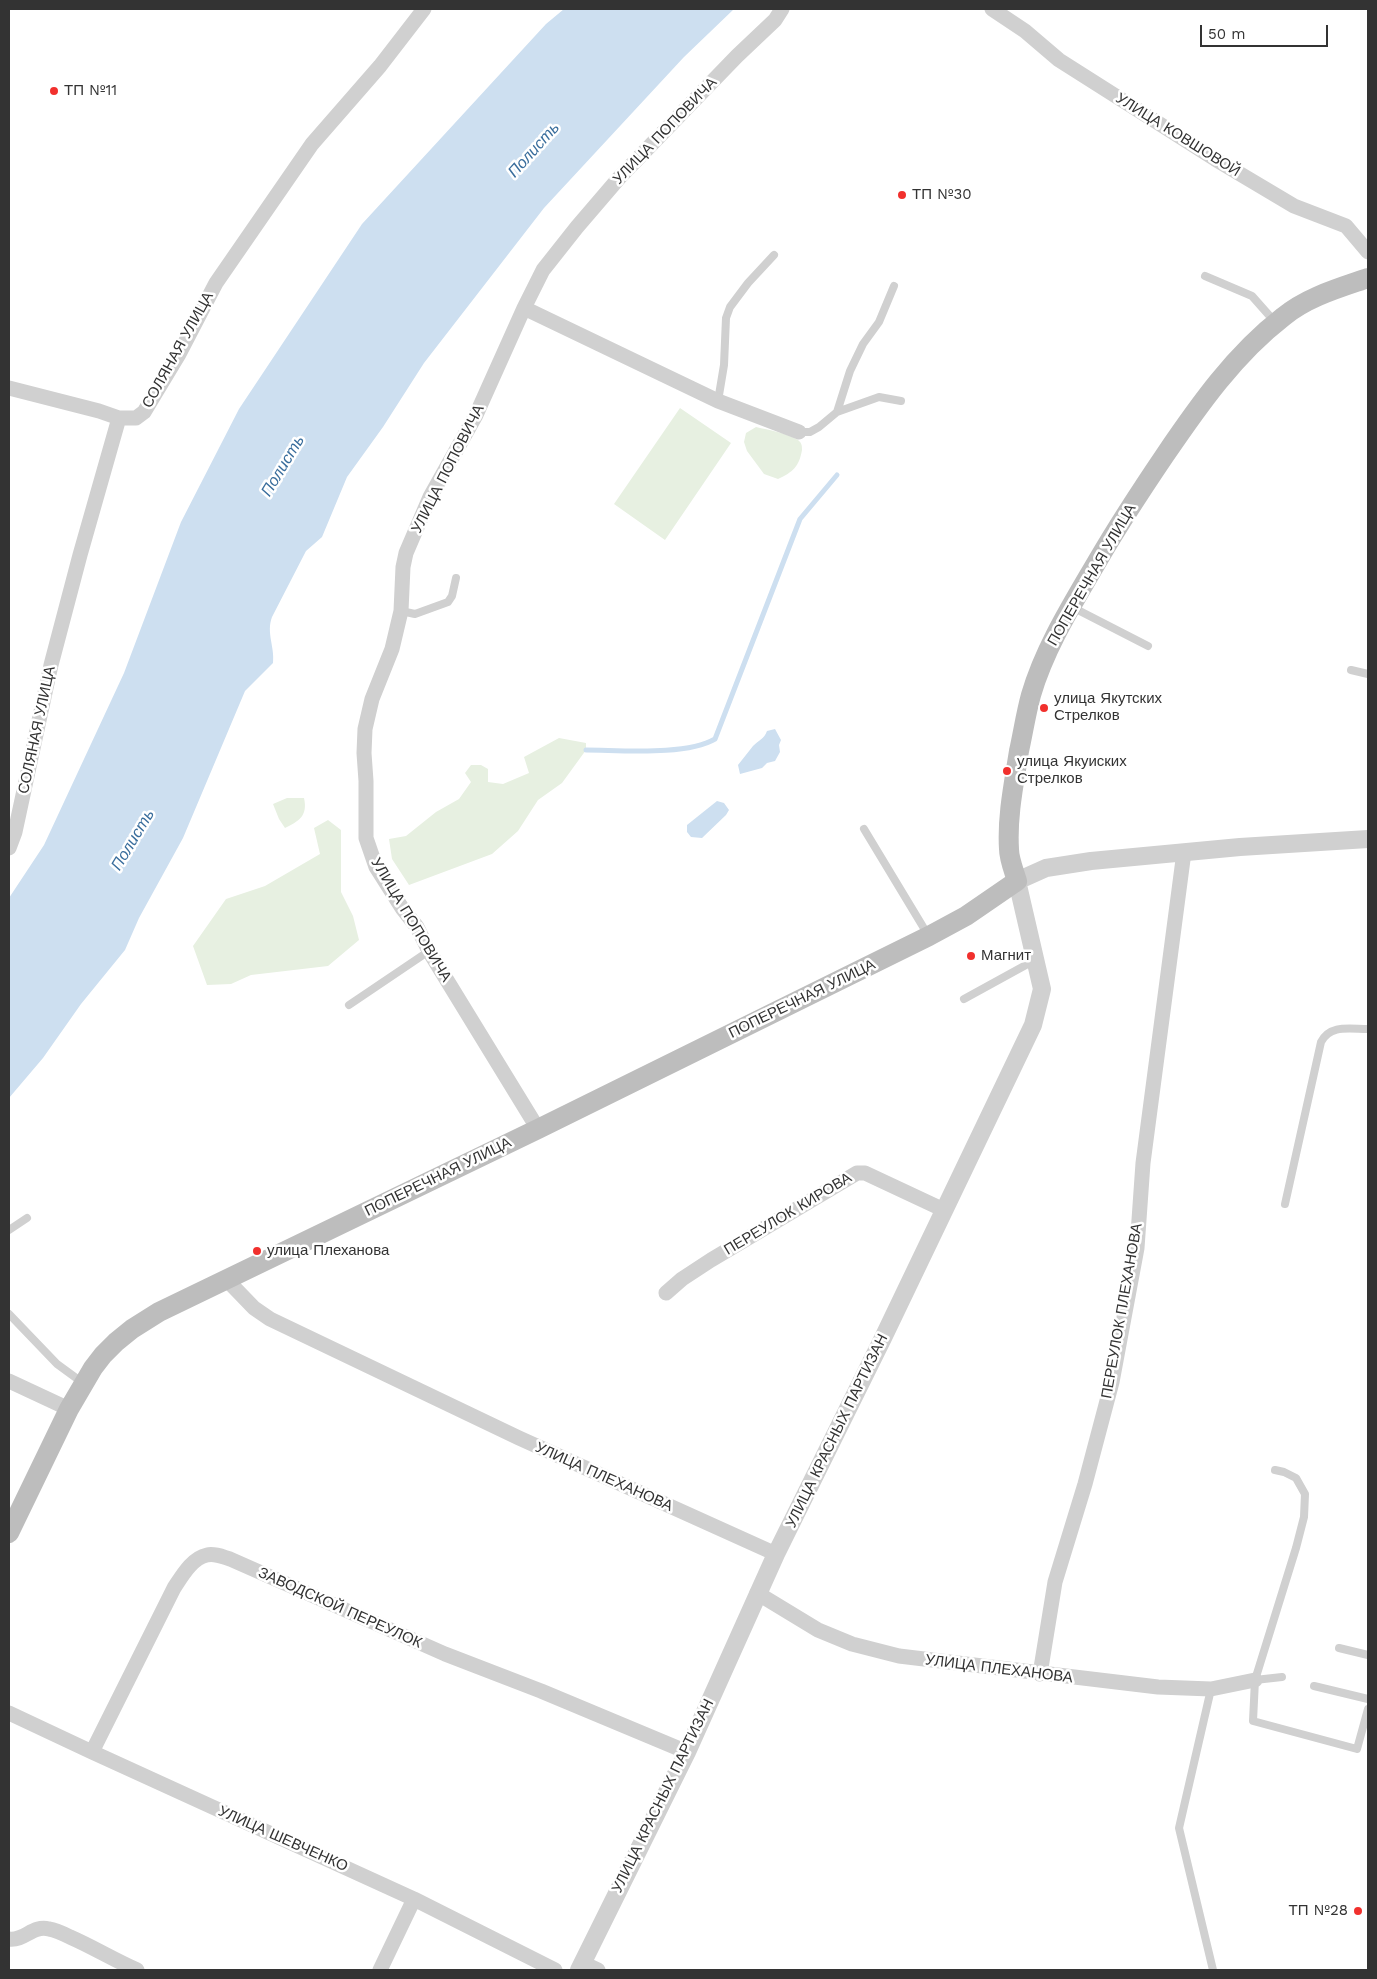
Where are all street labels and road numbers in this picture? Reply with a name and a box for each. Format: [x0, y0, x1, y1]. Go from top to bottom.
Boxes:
street label: УЛИЦА ПОПОВИЧА [609, 74, 721, 188]
street label: УЛИЦА КОВШОВОЙ [1112, 89, 1244, 181]
street label: СОЛЯНАЯ УЛИЦА [139, 289, 217, 411]
street label: УЛИЦА ПОПОВИЧА [408, 402, 488, 536]
street label: ПОПЕРЕЧНАЯ УЛИЦА [1044, 501, 1140, 649]
street label: СОЛЯНАЯ УЛИЦА [15, 664, 59, 796]
street label: УЛИЦА ПОПОВИЧА [367, 855, 455, 985]
street label: ПОПЕРЕЧНАЯ УЛИЦА [726, 956, 878, 1042]
street label: ПОПЕРЕЧНАЯ УЛИЦА [362, 1134, 514, 1220]
street label: ПЕРЕУЛОК КИРОВА [721, 1169, 855, 1259]
street label: ПЕРЕУЛОК ПЛЕХАНОВА [1098, 1222, 1146, 1400]
street label: УЛИЦА КРАСНЫХ ПАРТИЗАН [782, 1331, 892, 1531]
street label: УЛИЦА ПЛЕХАНОВА [532, 1439, 676, 1515]
street label: ЗАВОДСКОЙ ПЕРЕУЛОК [255, 1564, 425, 1652]
street label: УЛИЦА ПЛЕХАНОВА [924, 1651, 1074, 1687]
street label: УЛИЦА КРАСНЫХ ПАРТИЗАН [608, 1696, 718, 1896]
street label: УЛИЦА ШЕВЧЕНКО [215, 1802, 351, 1876]

